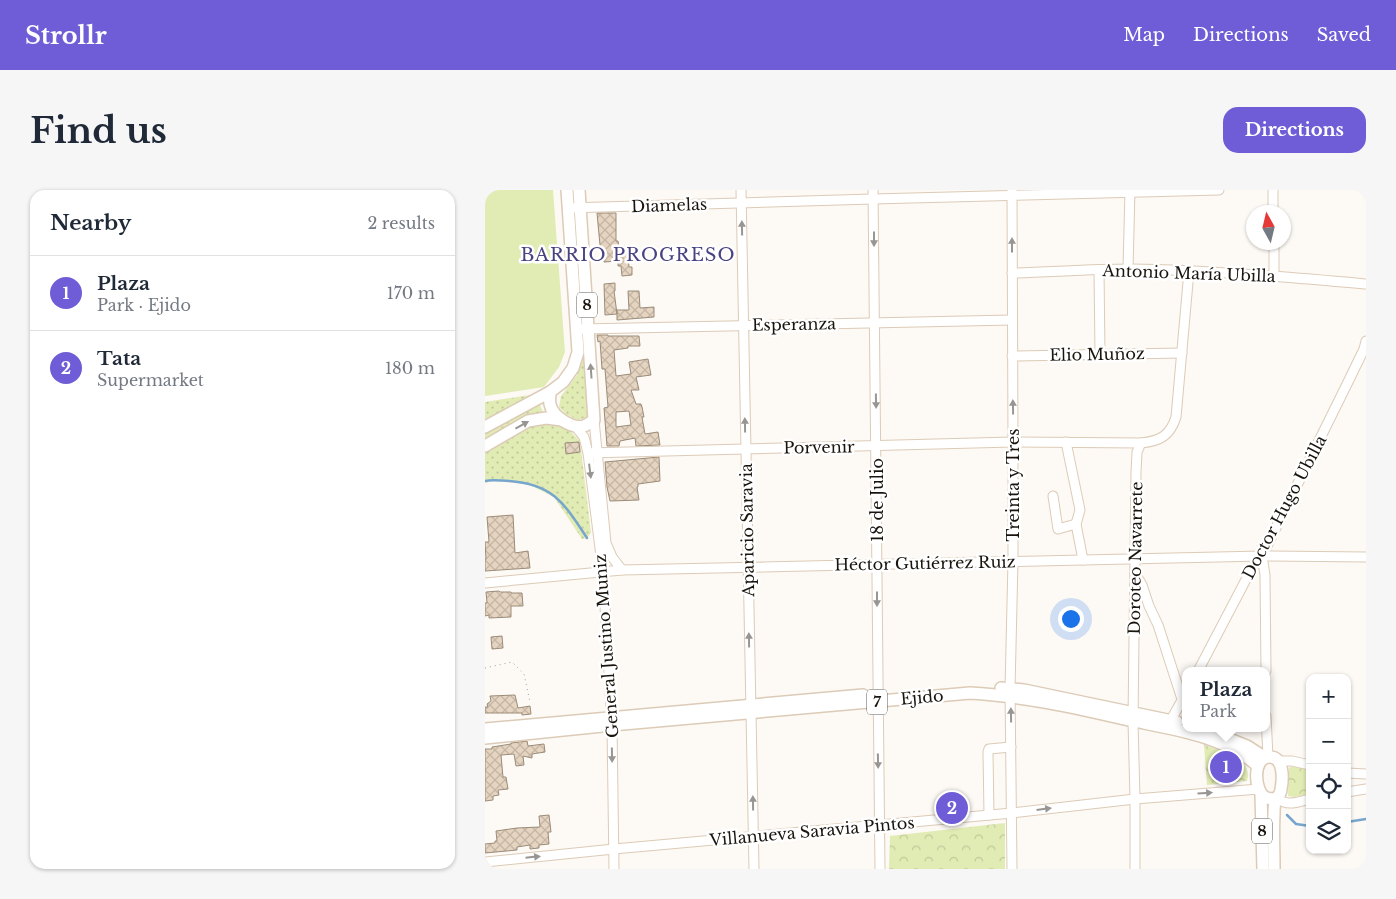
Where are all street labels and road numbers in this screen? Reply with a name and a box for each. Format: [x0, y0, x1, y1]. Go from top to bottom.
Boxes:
street label: Diamelas [631, 194, 707, 216]
street label: Antonio María Ubilla [1101, 260, 1276, 286]
road number: 8 [577, 292, 597, 318]
street label: Esperanza [752, 313, 836, 335]
street label: Elio Muñoz [1049, 343, 1145, 365]
street label: Treinta y Tres [1003, 428, 1023, 542]
street label: Doctor Hugo Ubilla [1238, 431, 1331, 582]
street label: Porvenir [783, 436, 855, 458]
street label: 18 de Julio [867, 458, 887, 542]
street label: Aparicio Saravia [736, 463, 758, 598]
street label: Doroteo Navarrete [1124, 481, 1146, 635]
street label: Héctor Gutiérrez Ruiz [834, 551, 1016, 575]
street label: General Justino Muniz [590, 553, 622, 739]
street label: Ejido [900, 685, 944, 709]
road number: 7 [867, 690, 887, 714]
street label: Villanueva Saravia Pintos [708, 812, 915, 850]
road number: 8 [1252, 818, 1272, 844]

